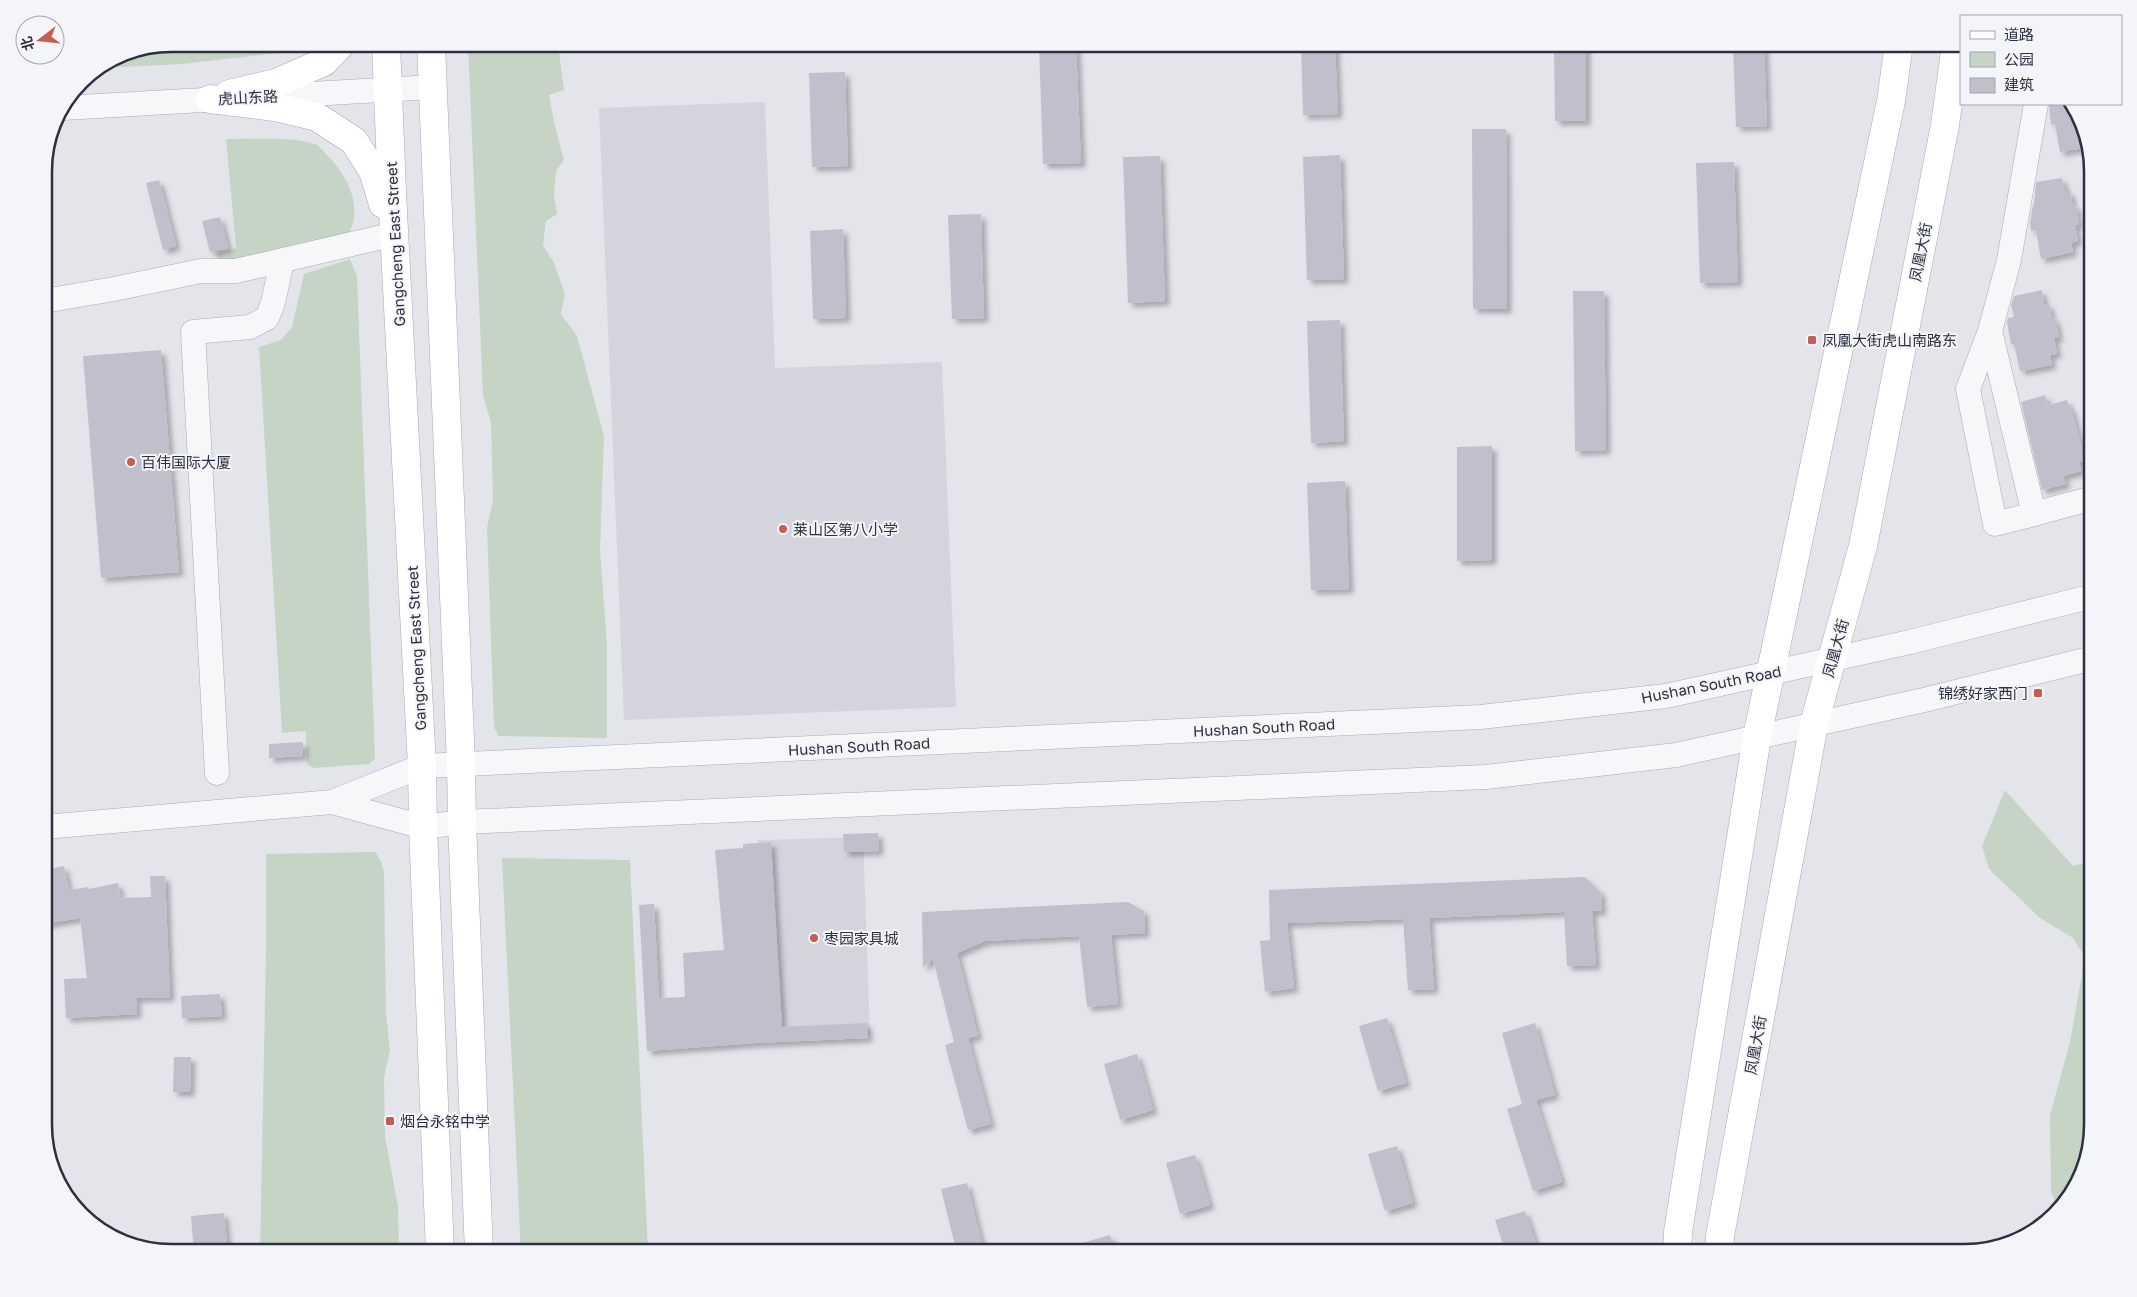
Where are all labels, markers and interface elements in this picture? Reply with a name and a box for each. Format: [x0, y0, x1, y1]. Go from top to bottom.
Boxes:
north arrow [15, 15, 65, 65]
legend [1960, 15, 2122, 105]
text: 道路 [2004, 25, 2034, 43]
text: 北 [17, 35, 37, 53]
text: 公园 [2004, 50, 2034, 68]
text: 建筑 [2004, 75, 2034, 93]
street label: 虎山东路 [218, 86, 278, 108]
street label: Gangcheng East Street [382, 161, 408, 327]
street label: 凤凰大街 [1905, 221, 1935, 283]
place label: 凤凰大街虎山南路东 [1822, 331, 1957, 349]
marker: 凤凰大街虎山南路东 [1806, 334, 1818, 346]
place label: 百伟国际大厦 [141, 453, 231, 471]
marker: 百伟国际大厦 [125, 456, 137, 468]
place label: 莱山区第八小学 [793, 520, 898, 538]
marker: 莱山区第八小学 [777, 523, 789, 535]
street label: Gangcheng East Street [403, 565, 429, 731]
street label: 凤凰大街 [1819, 617, 1851, 679]
street label: Hushan South Road [1639, 662, 1783, 706]
place label: 锦绣好家西门 [1938, 684, 2028, 702]
marker: 锦绣好家西门 [2032, 687, 2044, 699]
street label: Hushan South Road [1192, 714, 1336, 740]
street label: Hushan South Road [787, 733, 931, 759]
place label: 枣园家具城 [824, 929, 899, 947]
marker: 枣园家具城 [808, 932, 820, 944]
street label: 凤凰大街 [1741, 1014, 1769, 1076]
place label: 烟台永铭中学 [400, 1112, 490, 1130]
marker: 烟台永铭中学 [384, 1115, 396, 1127]

